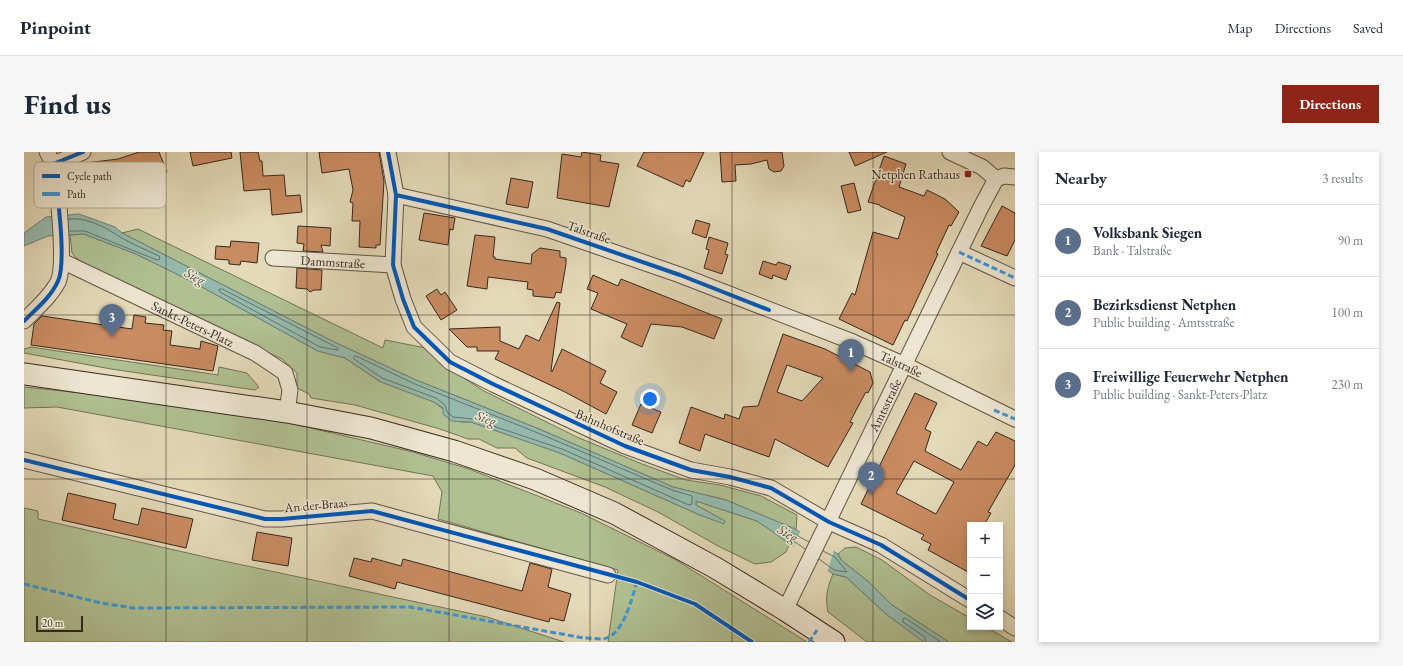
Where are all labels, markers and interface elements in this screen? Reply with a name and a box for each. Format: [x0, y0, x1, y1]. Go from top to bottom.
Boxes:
text: Pinpoint [20, 15, 91, 40]
text: Map [1227, 19, 1253, 37]
text: Directions [1275, 19, 1331, 37]
text: Saved [1353, 19, 1383, 37]
button: Directions [1282, 85, 1379, 123]
text: Find us [24, 86, 111, 122]
legend [34, 162, 166, 208]
place label: Netphen Rathaus [871, 166, 960, 183]
text: Nearby [1055, 167, 1107, 189]
text: Cycle path [67, 169, 112, 183]
marker: Netphen Rathaus [963, 169, 973, 179]
text: 3 results [1322, 170, 1363, 187]
text: Path [67, 187, 86, 201]
street label: Talstraße [565, 217, 613, 247]
text: Volksbank Siegen [1093, 223, 1202, 242]
text: 1 [1065, 232, 1071, 249]
text: 90 m [1338, 232, 1363, 249]
text: Bank · Talstraße [1093, 242, 1172, 259]
street label: Dammstraße [300, 251, 366, 272]
water label: Sieg [181, 263, 210, 289]
text: Bezirksdienst Netphen [1093, 295, 1236, 314]
street label: Sankt-Peters-Platz [149, 297, 237, 350]
pin: 3 [99, 304, 125, 337]
text: 2 [1065, 304, 1071, 321]
text: 100 m [1332, 304, 1363, 321]
text: Public building · Amtsstraße [1093, 314, 1234, 331]
pin: 1 [838, 339, 864, 372]
street label: Talstraße [877, 347, 926, 381]
text: Freiwillige Feuerwehr Netphen [1093, 367, 1289, 386]
street label: Amtsstraße [864, 376, 905, 435]
text: 3 [1065, 376, 1071, 393]
text: 230 m [1332, 376, 1363, 393]
text: Public building · Sankt-Peters-Platz [1093, 386, 1267, 403]
your location [640, 389, 660, 409]
street label: Bahnhofstraße [573, 405, 647, 449]
water label: Sieg [472, 406, 500, 430]
pin: 2 [858, 462, 884, 495]
street label: An der Braas [283, 494, 348, 516]
water label: Sieg [774, 519, 803, 547]
map controls [967, 522, 1003, 630]
button: + [967, 522, 1003, 558]
button: − [967, 558, 1003, 594]
button: layers [967, 594, 1003, 630]
scale bar [36, 614, 83, 633]
text: 20 m [42, 616, 63, 630]

